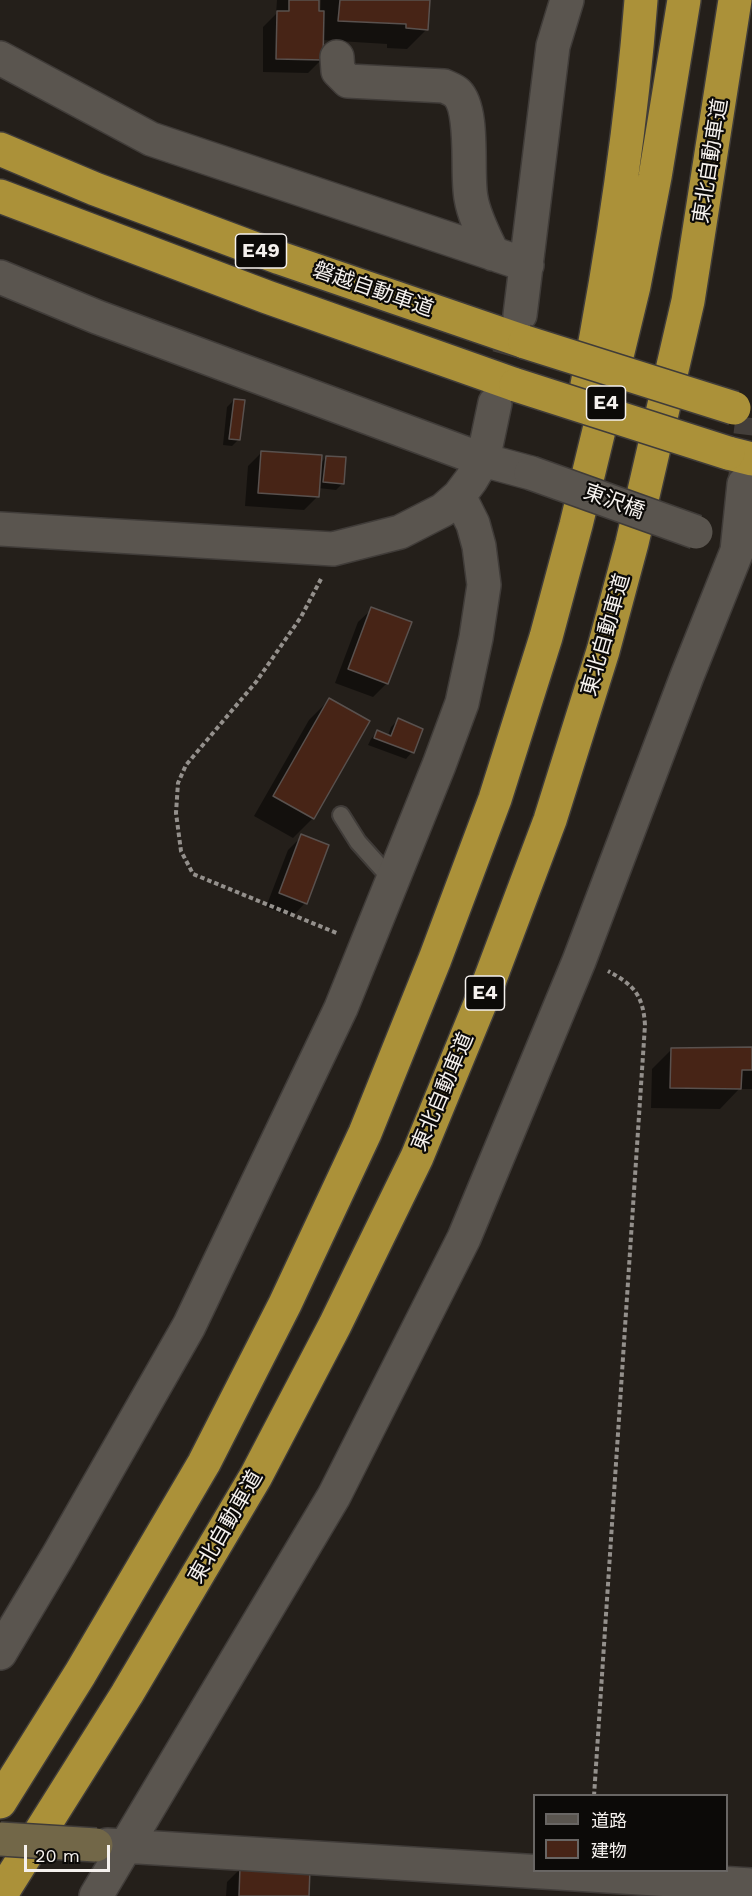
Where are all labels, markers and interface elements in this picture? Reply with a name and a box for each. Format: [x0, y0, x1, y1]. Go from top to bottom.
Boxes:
street label: 東北自動車道 [689, 97, 733, 225]
road number: E49 [236, 234, 286, 268]
street label: 磐越自動車道 [309, 258, 437, 322]
road number: E4 [586, 386, 626, 420]
street label: 東沢橋 [580, 479, 648, 525]
street label: 東北自動車道 [577, 571, 635, 699]
road number: E4 [466, 976, 504, 1010]
street label: 東北自動車道 [407, 1029, 479, 1155]
street label: 東北自動車道 [184, 1466, 268, 1588]
legend [533, 1794, 728, 1872]
text: 道路 [591, 1810, 627, 1831]
scale bar [27, 1833, 112, 1871]
text: 建物 [591, 1840, 627, 1861]
text: 20 m [35, 1845, 80, 1866]

